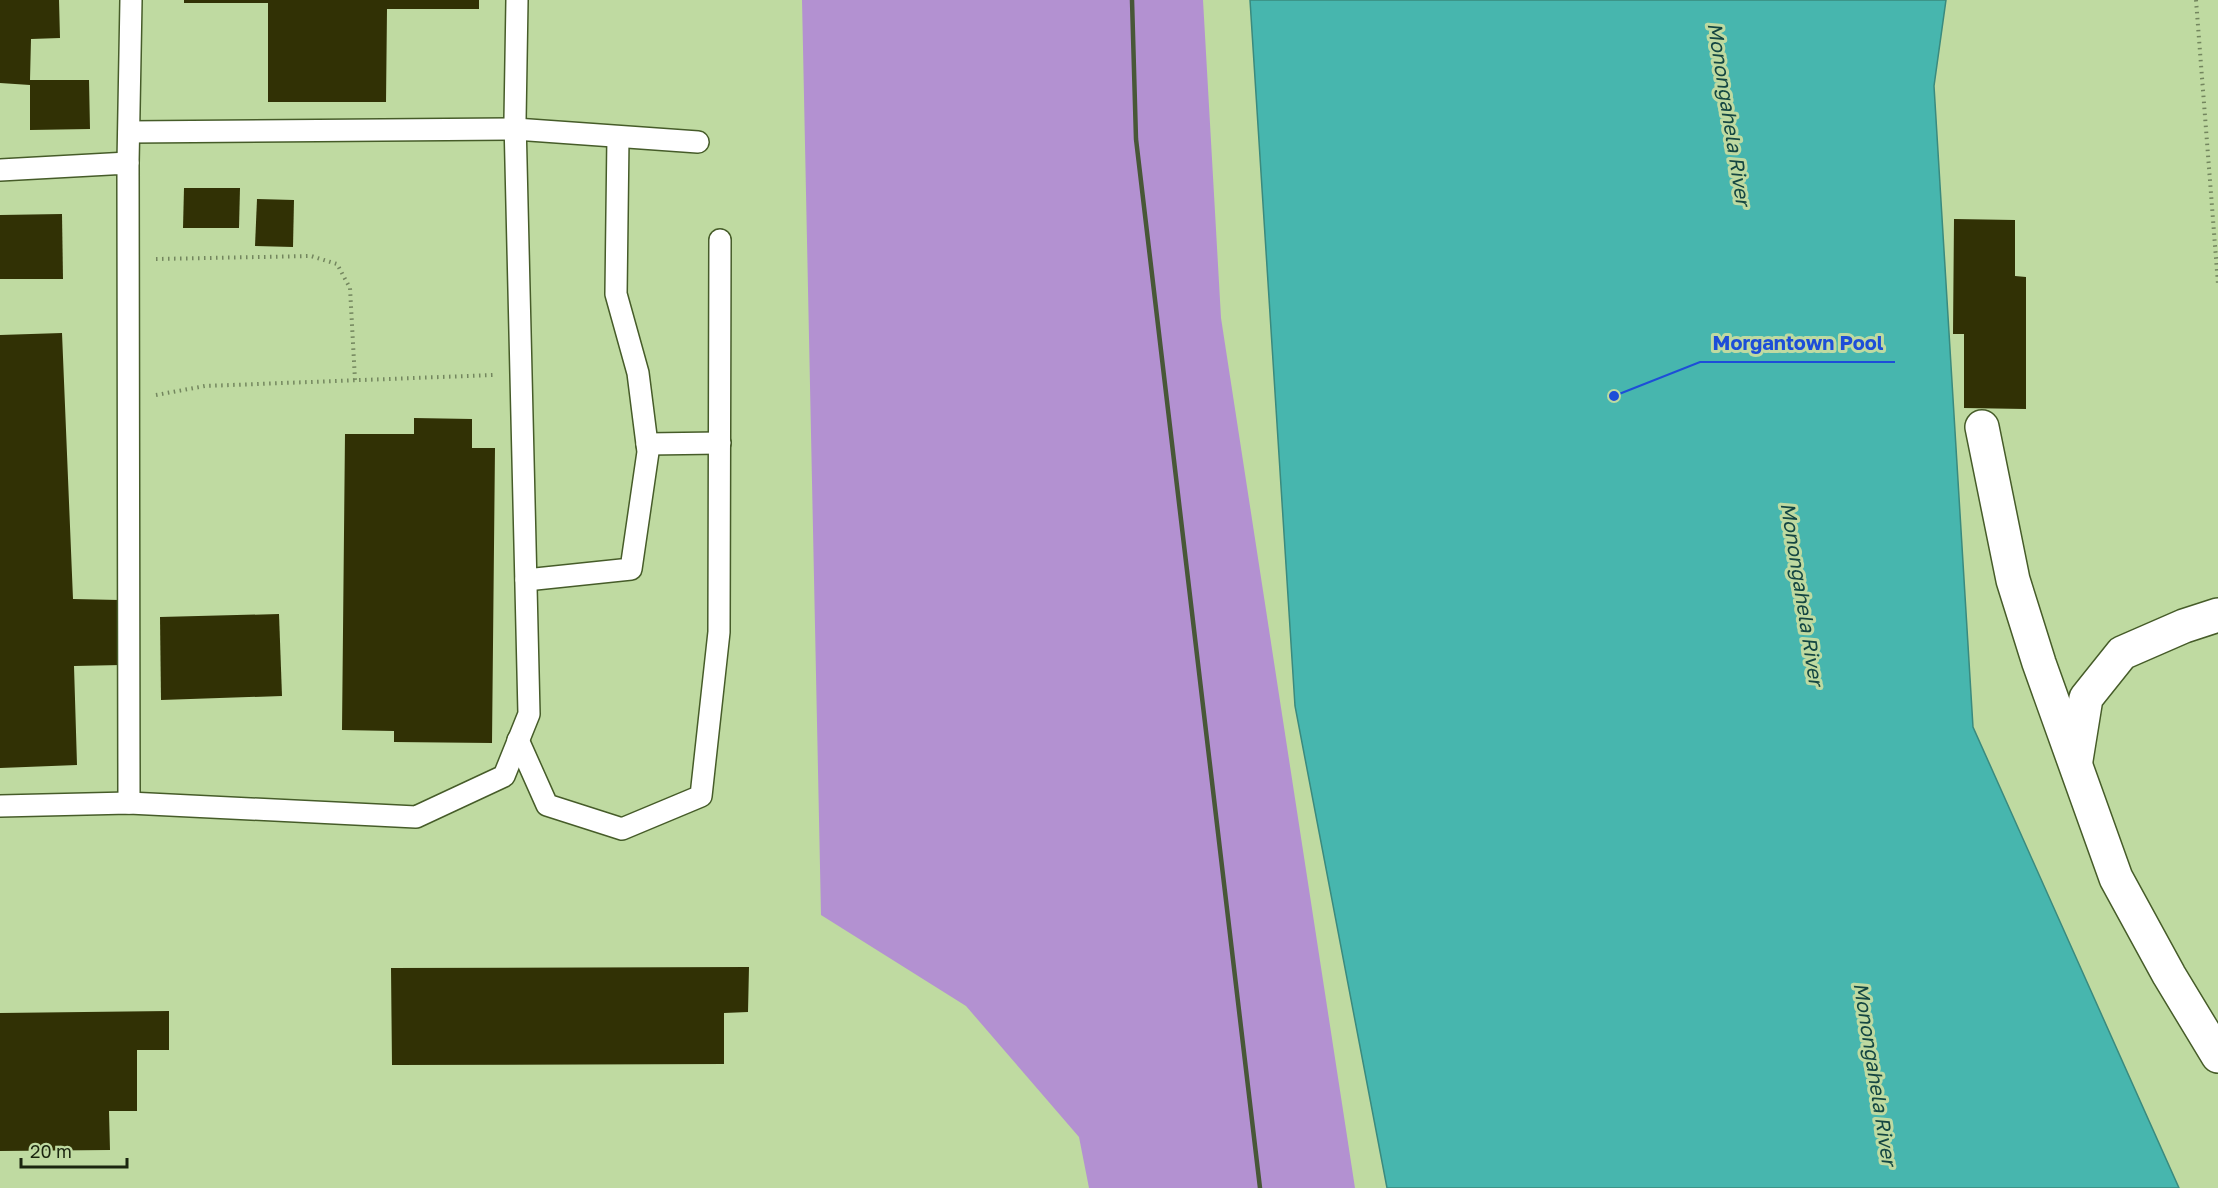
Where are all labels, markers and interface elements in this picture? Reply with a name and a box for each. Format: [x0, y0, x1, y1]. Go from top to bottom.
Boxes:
water label: Monongahela River [1703, 21, 1757, 210]
callout: Morgantown Pool [1700, 324, 1895, 362]
text: Morgantown Pool [1713, 330, 1884, 354]
water label: Monongahela River [1776, 501, 1830, 690]
water label: Monongahela River [1849, 981, 1903, 1170]
scale bar [21, 1131, 128, 1169]
text: 20 m [30, 1140, 72, 1162]

